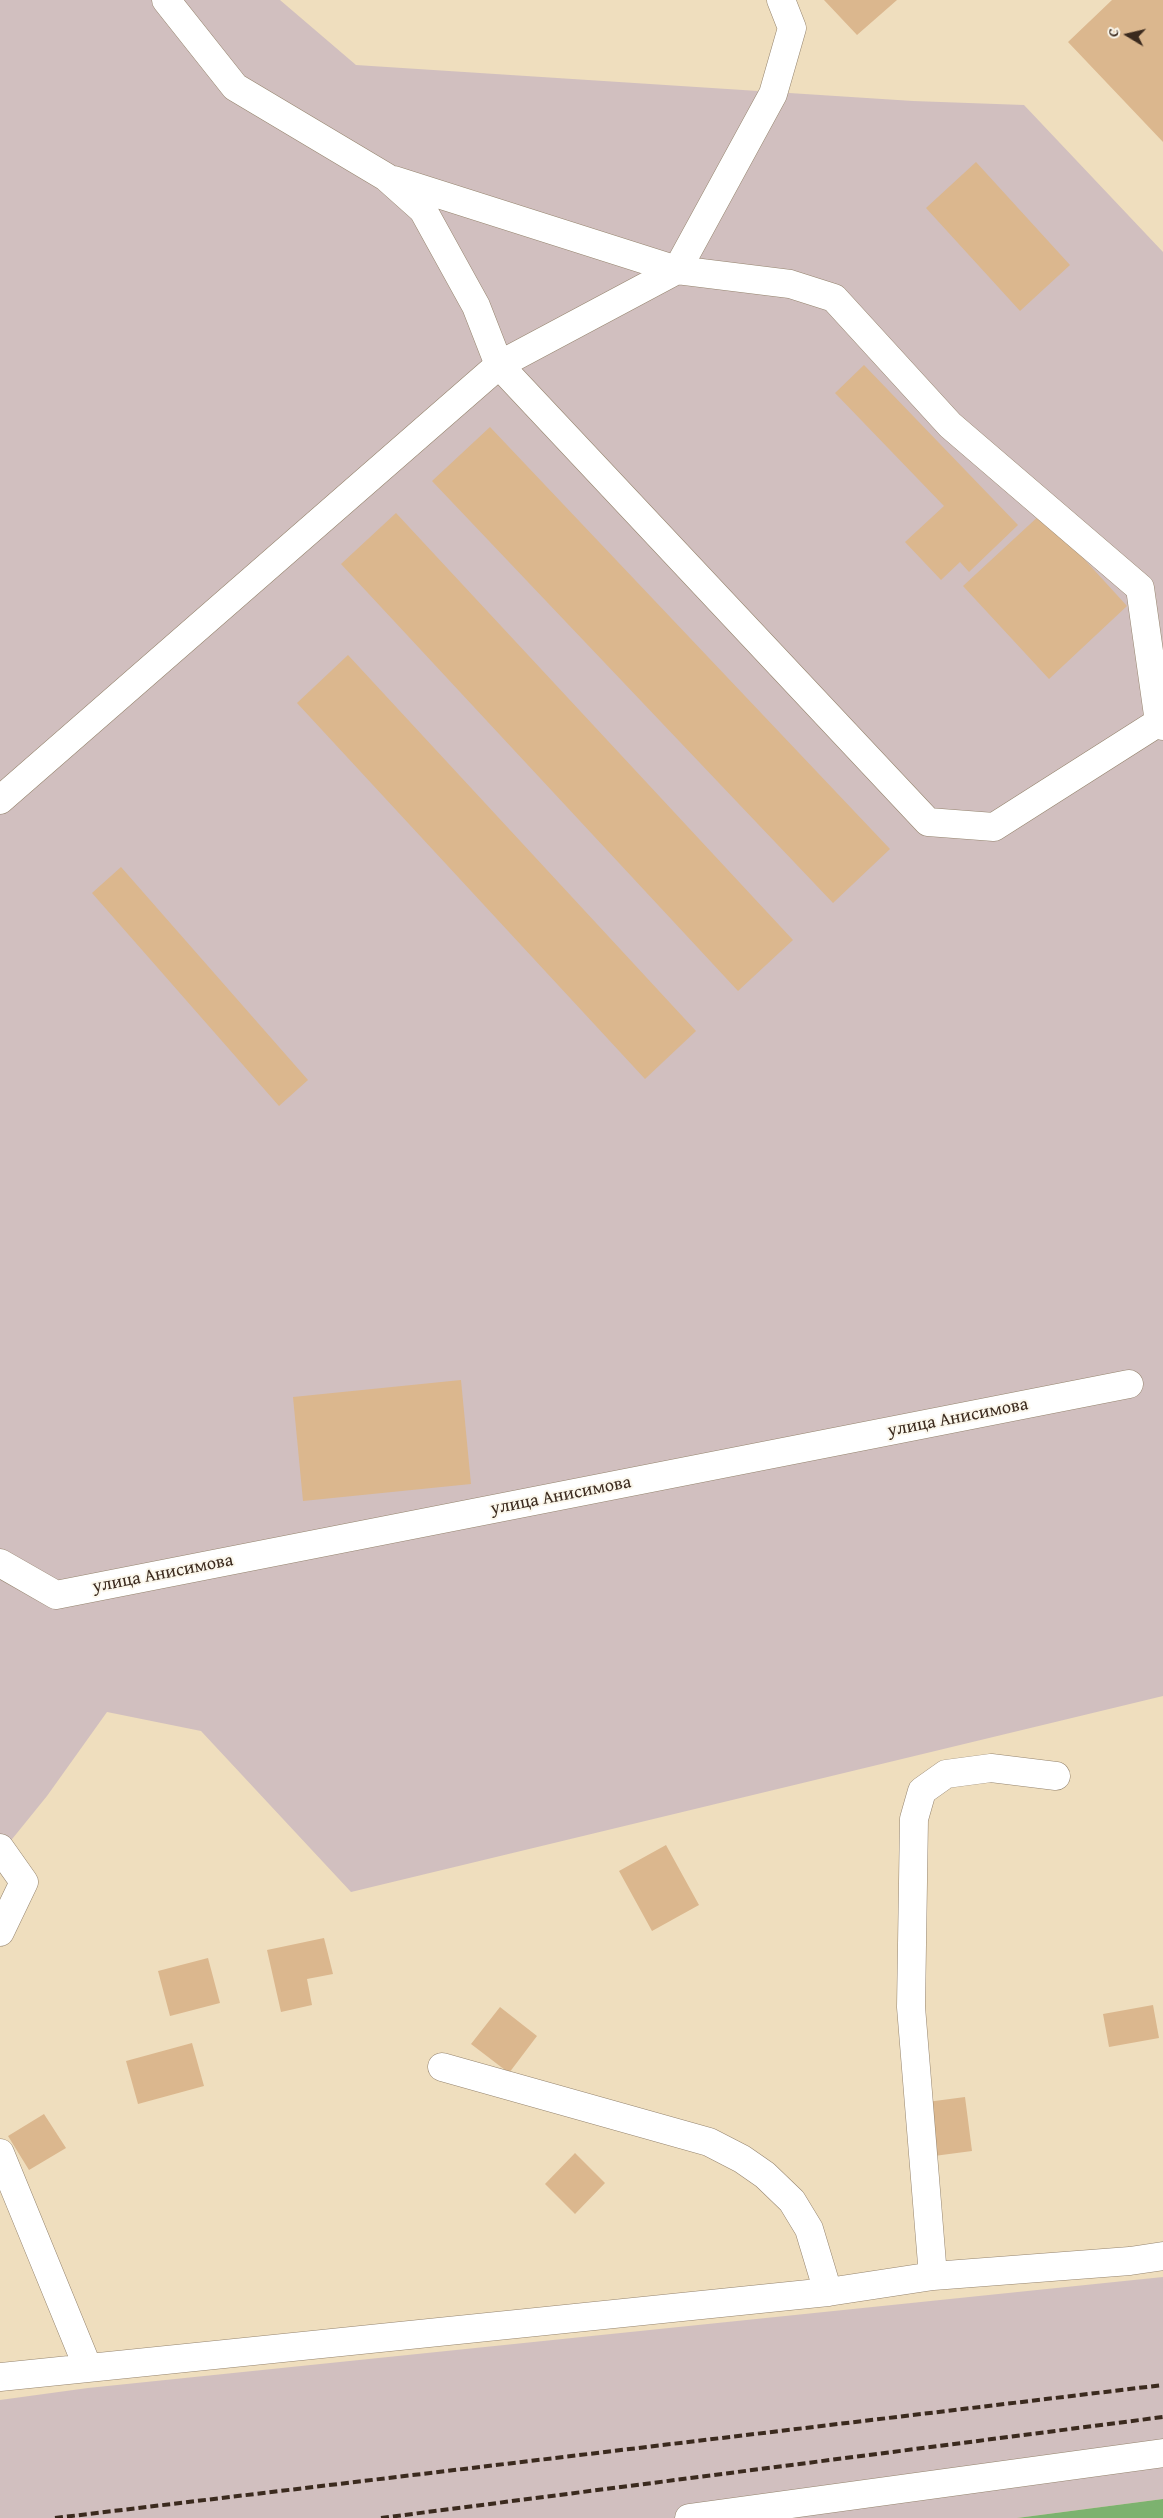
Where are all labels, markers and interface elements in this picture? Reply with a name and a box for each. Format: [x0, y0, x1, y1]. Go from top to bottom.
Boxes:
north arrow [1103, 10, 1153, 60]
text: С [1103, 27, 1124, 38]
street label: улица Анисимова [886, 1394, 1030, 1442]
street label: улица Анисимова [489, 1472, 633, 1520]
street label: улица Анисимова [91, 1550, 235, 1598]

